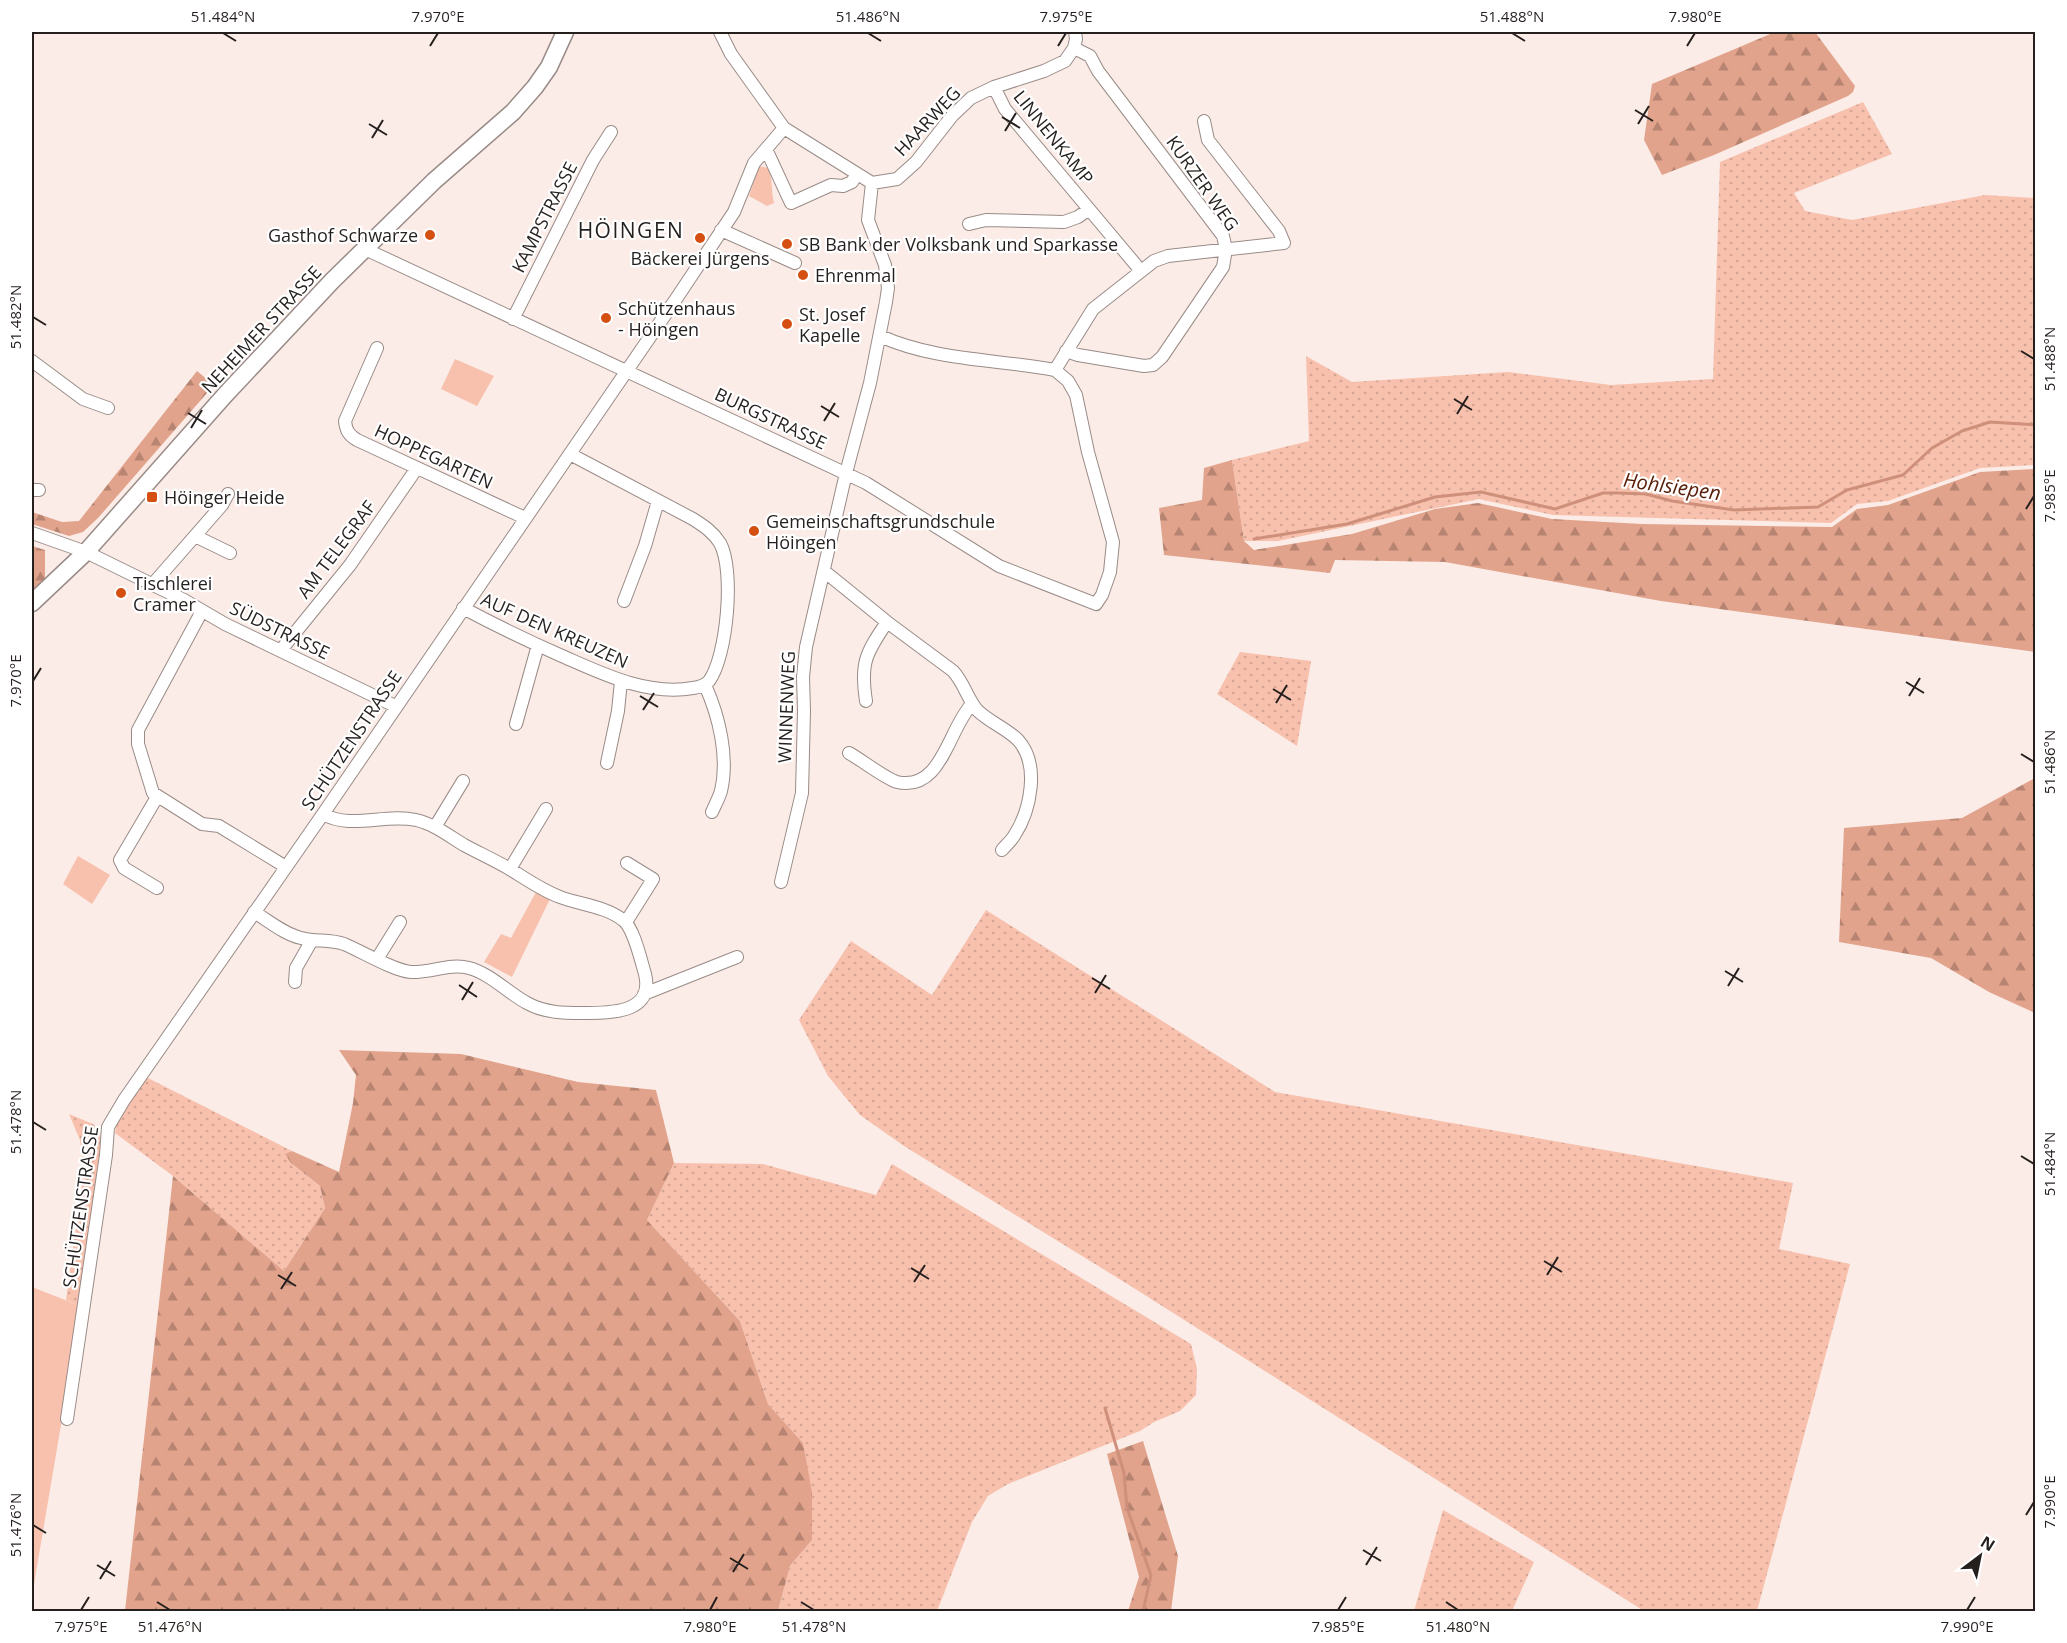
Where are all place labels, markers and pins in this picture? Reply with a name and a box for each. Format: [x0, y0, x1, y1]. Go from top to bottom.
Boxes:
place label: Gasthof Schwarze [268, 223, 418, 247]
marker: Gasthof Schwarze [423, 228, 437, 242]
marker: Bäckerei Jürgens [693, 231, 707, 245]
place label: SB Bank der Volksbank und Sparkasse [799, 232, 1118, 256]
marker: SB Bank der Volksbank und Sparkasse [780, 237, 794, 251]
place label: Bäckerei Jürgens [630, 246, 770, 270]
place label: Ehrenmal [815, 263, 896, 287]
marker: Ehrenmal [796, 268, 810, 282]
place label: Schützenhaus - Höingen [618, 296, 735, 341]
place label: St. Josef Kapelle [799, 302, 866, 347]
marker: Schützenhaus - Höingen [599, 311, 613, 325]
marker: St. Josef Kapelle [780, 317, 794, 331]
place label: Höinger Heide [164, 485, 285, 509]
marker: Höinger Heide [145, 490, 159, 504]
place label: Gemeinschaftsgrundschule Höingen [766, 509, 995, 554]
marker: Gemeinschaftsgrundschule Höingen [747, 524, 761, 538]
place label: Tischlerei Cramer [133, 571, 212, 616]
marker: Tischlerei Cramer [114, 586, 128, 600]

